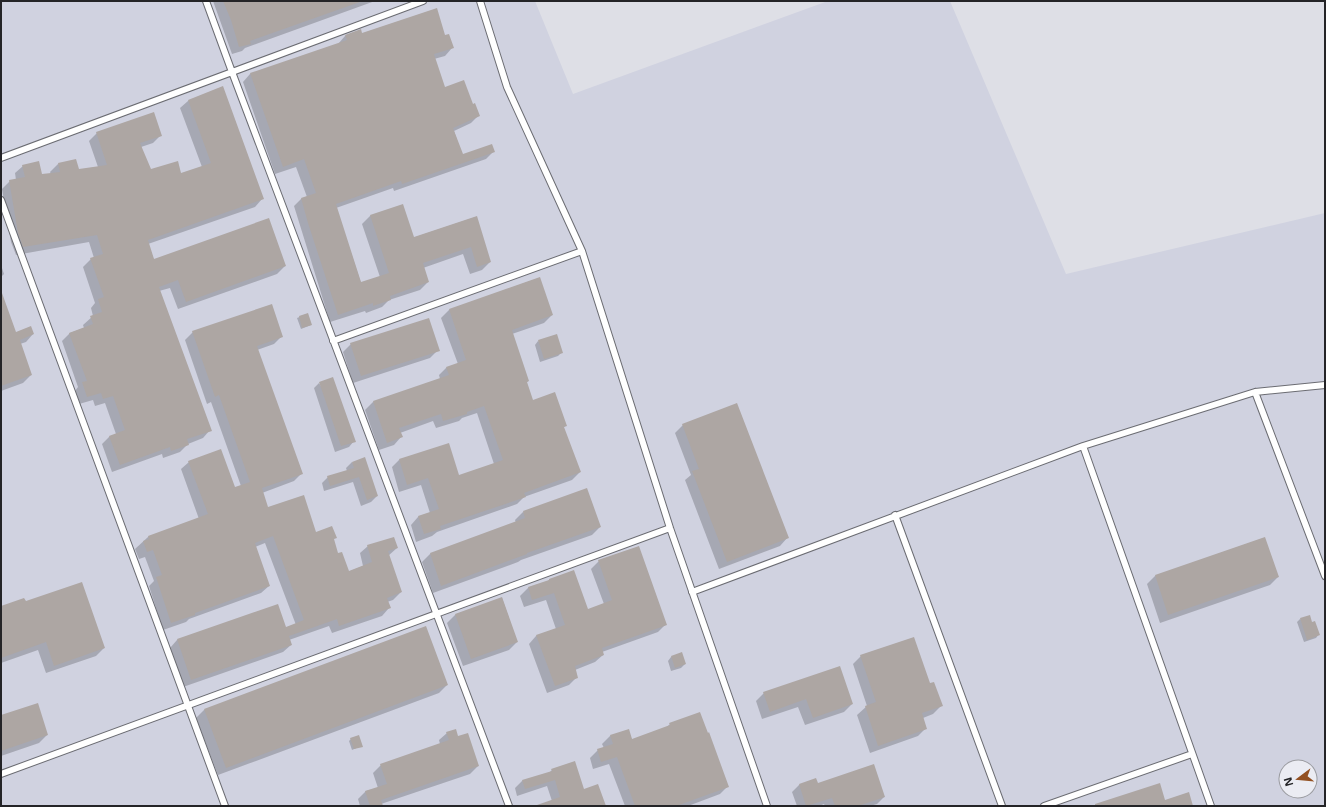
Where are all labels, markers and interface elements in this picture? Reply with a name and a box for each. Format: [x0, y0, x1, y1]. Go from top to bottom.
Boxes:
north arrow [1278, 759, 1318, 799]
text: N [1279, 776, 1296, 788]

